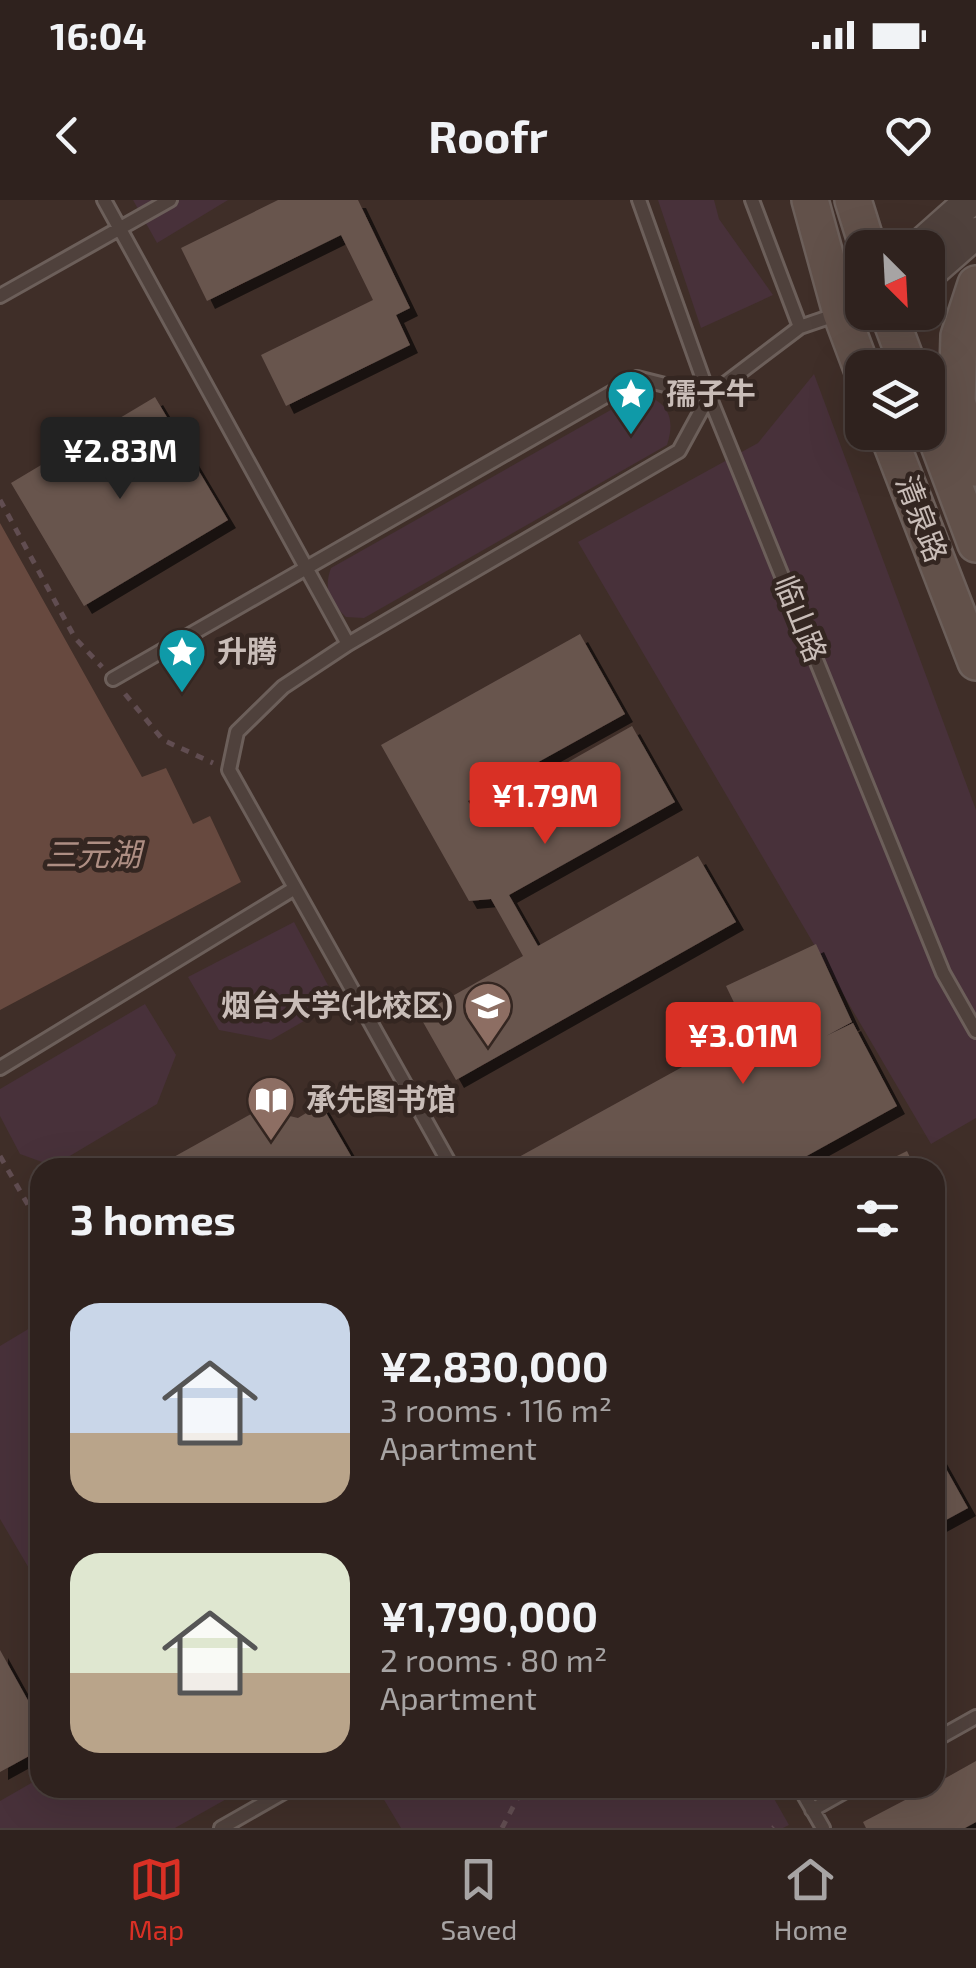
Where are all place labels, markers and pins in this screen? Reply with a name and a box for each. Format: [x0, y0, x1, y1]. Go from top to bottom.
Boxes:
place icon: 孺子牛 [605, 368, 657, 436]
place label: 孺子牛 [666, 374, 756, 410]
pin: ¥2.83M [39, 417, 201, 502]
place icon: 升腾 [156, 626, 208, 694]
place label: 升腾 [217, 632, 277, 668]
pin: ¥1.79M [464, 762, 626, 847]
school or university icon: 烟台大学(北校区) [462, 980, 514, 1048]
place label: 烟台大学(北校区) [221, 986, 453, 1022]
pin: ¥3.01M [662, 1002, 824, 1087]
library icon: 承先图书馆 [245, 1074, 297, 1142]
place label: 承先图书馆 [306, 1080, 456, 1116]

